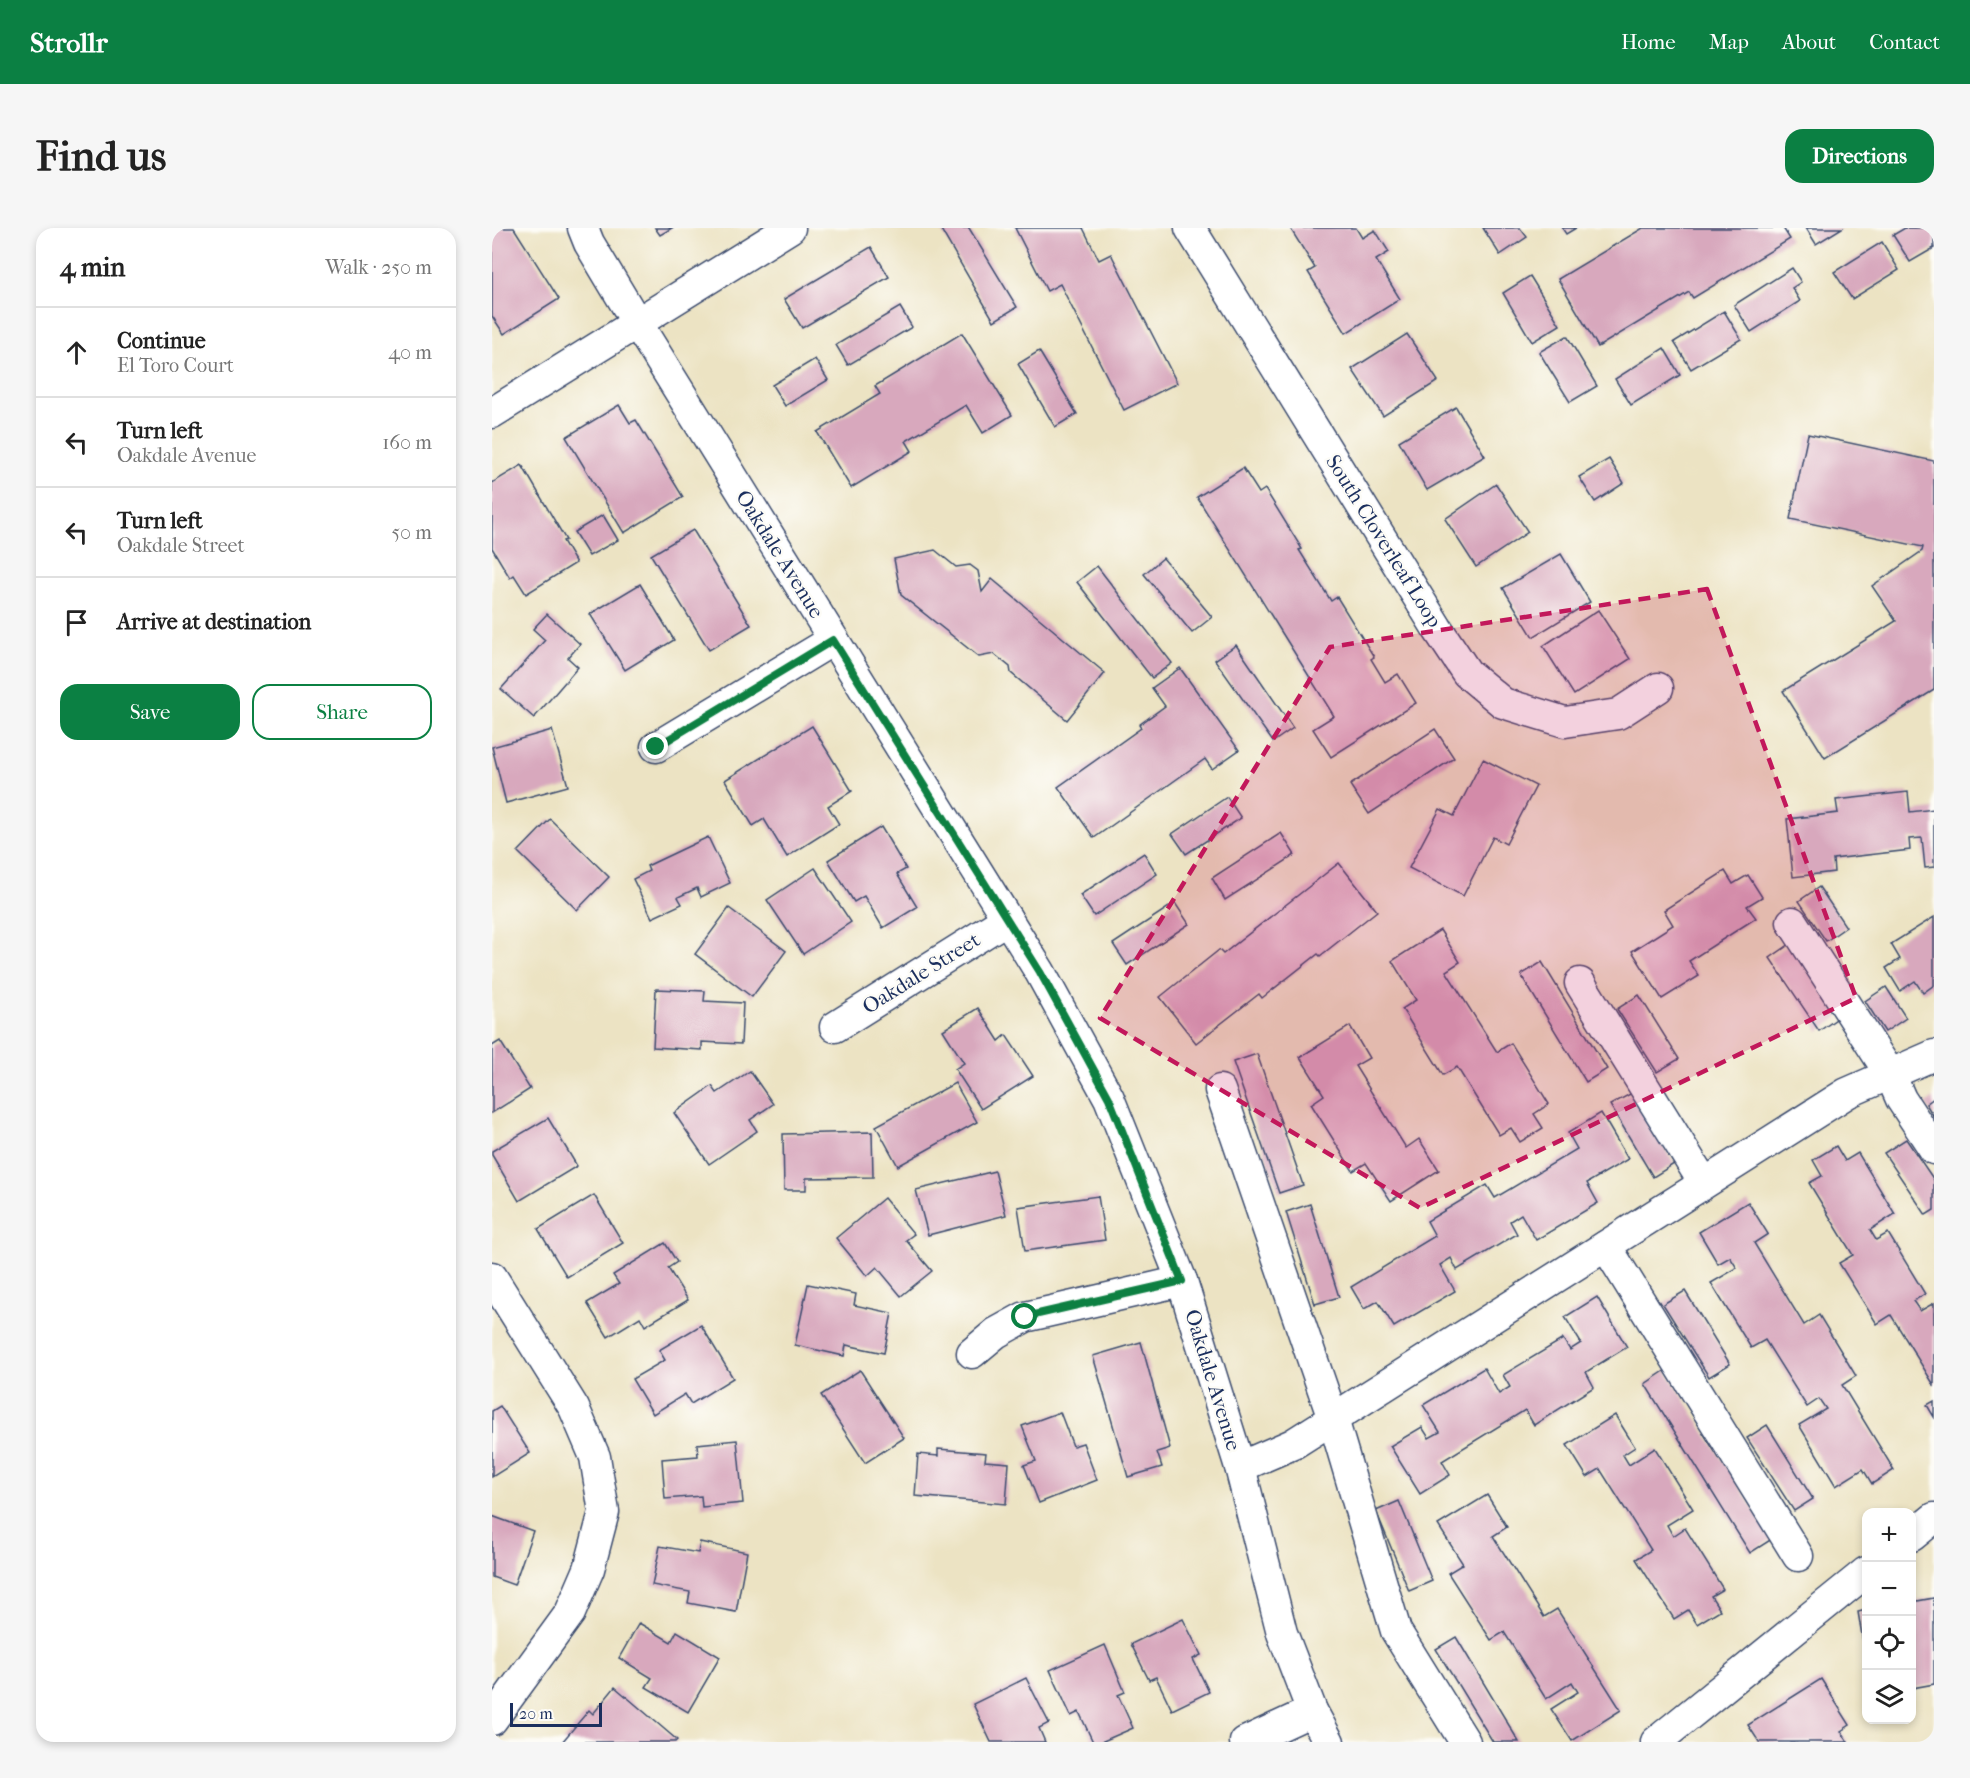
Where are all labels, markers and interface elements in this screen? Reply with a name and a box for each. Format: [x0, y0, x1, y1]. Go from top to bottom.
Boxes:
text: Strollr [30, 26, 108, 59]
text: Home [1621, 30, 1676, 54]
text: Map [1709, 30, 1749, 54]
text: About [1782, 30, 1836, 54]
text: Contact [1869, 30, 1940, 54]
button: Directions [1785, 129, 1934, 183]
text: Find us [36, 132, 166, 181]
text: 4 min [60, 252, 125, 283]
text: Walk · 250 m [325, 256, 432, 279]
text: Continue [117, 328, 206, 354]
icon: ahead [60, 336, 93, 369]
text: 40 m [388, 341, 432, 364]
text: El Toro Court [117, 354, 234, 377]
text: Turn left [117, 418, 203, 444]
icon: left [60, 426, 93, 459]
text: 160 m [382, 431, 432, 454]
text: Oakdale Avenue [117, 444, 256, 467]
street label: South Cloverleaf Loop [1321, 450, 1447, 632]
street label: Oakdale Avenue [731, 486, 829, 622]
text: Turn left [117, 508, 203, 534]
icon: left [60, 516, 93, 549]
text: 50 m [391, 521, 432, 544]
text: Oakdale Street [117, 534, 245, 557]
icon: arrive [60, 606, 93, 639]
text: Arrive at destination [117, 609, 311, 635]
button: Save [60, 684, 240, 740]
button: Share [252, 684, 432, 740]
route end [642, 733, 668, 759]
street label: Oakdale Street [858, 927, 985, 1019]
route start [1011, 1303, 1037, 1329]
street label: Oakdale Avenue [1180, 1307, 1246, 1453]
map controls [1862, 1508, 1916, 1724]
button: + [1862, 1508, 1916, 1562]
button: − [1862, 1562, 1916, 1616]
button: locate [1862, 1616, 1916, 1670]
button: layers [1862, 1670, 1916, 1724]
scale bar [510, 1700, 602, 1728]
text: 20 m [519, 1704, 553, 1723]

